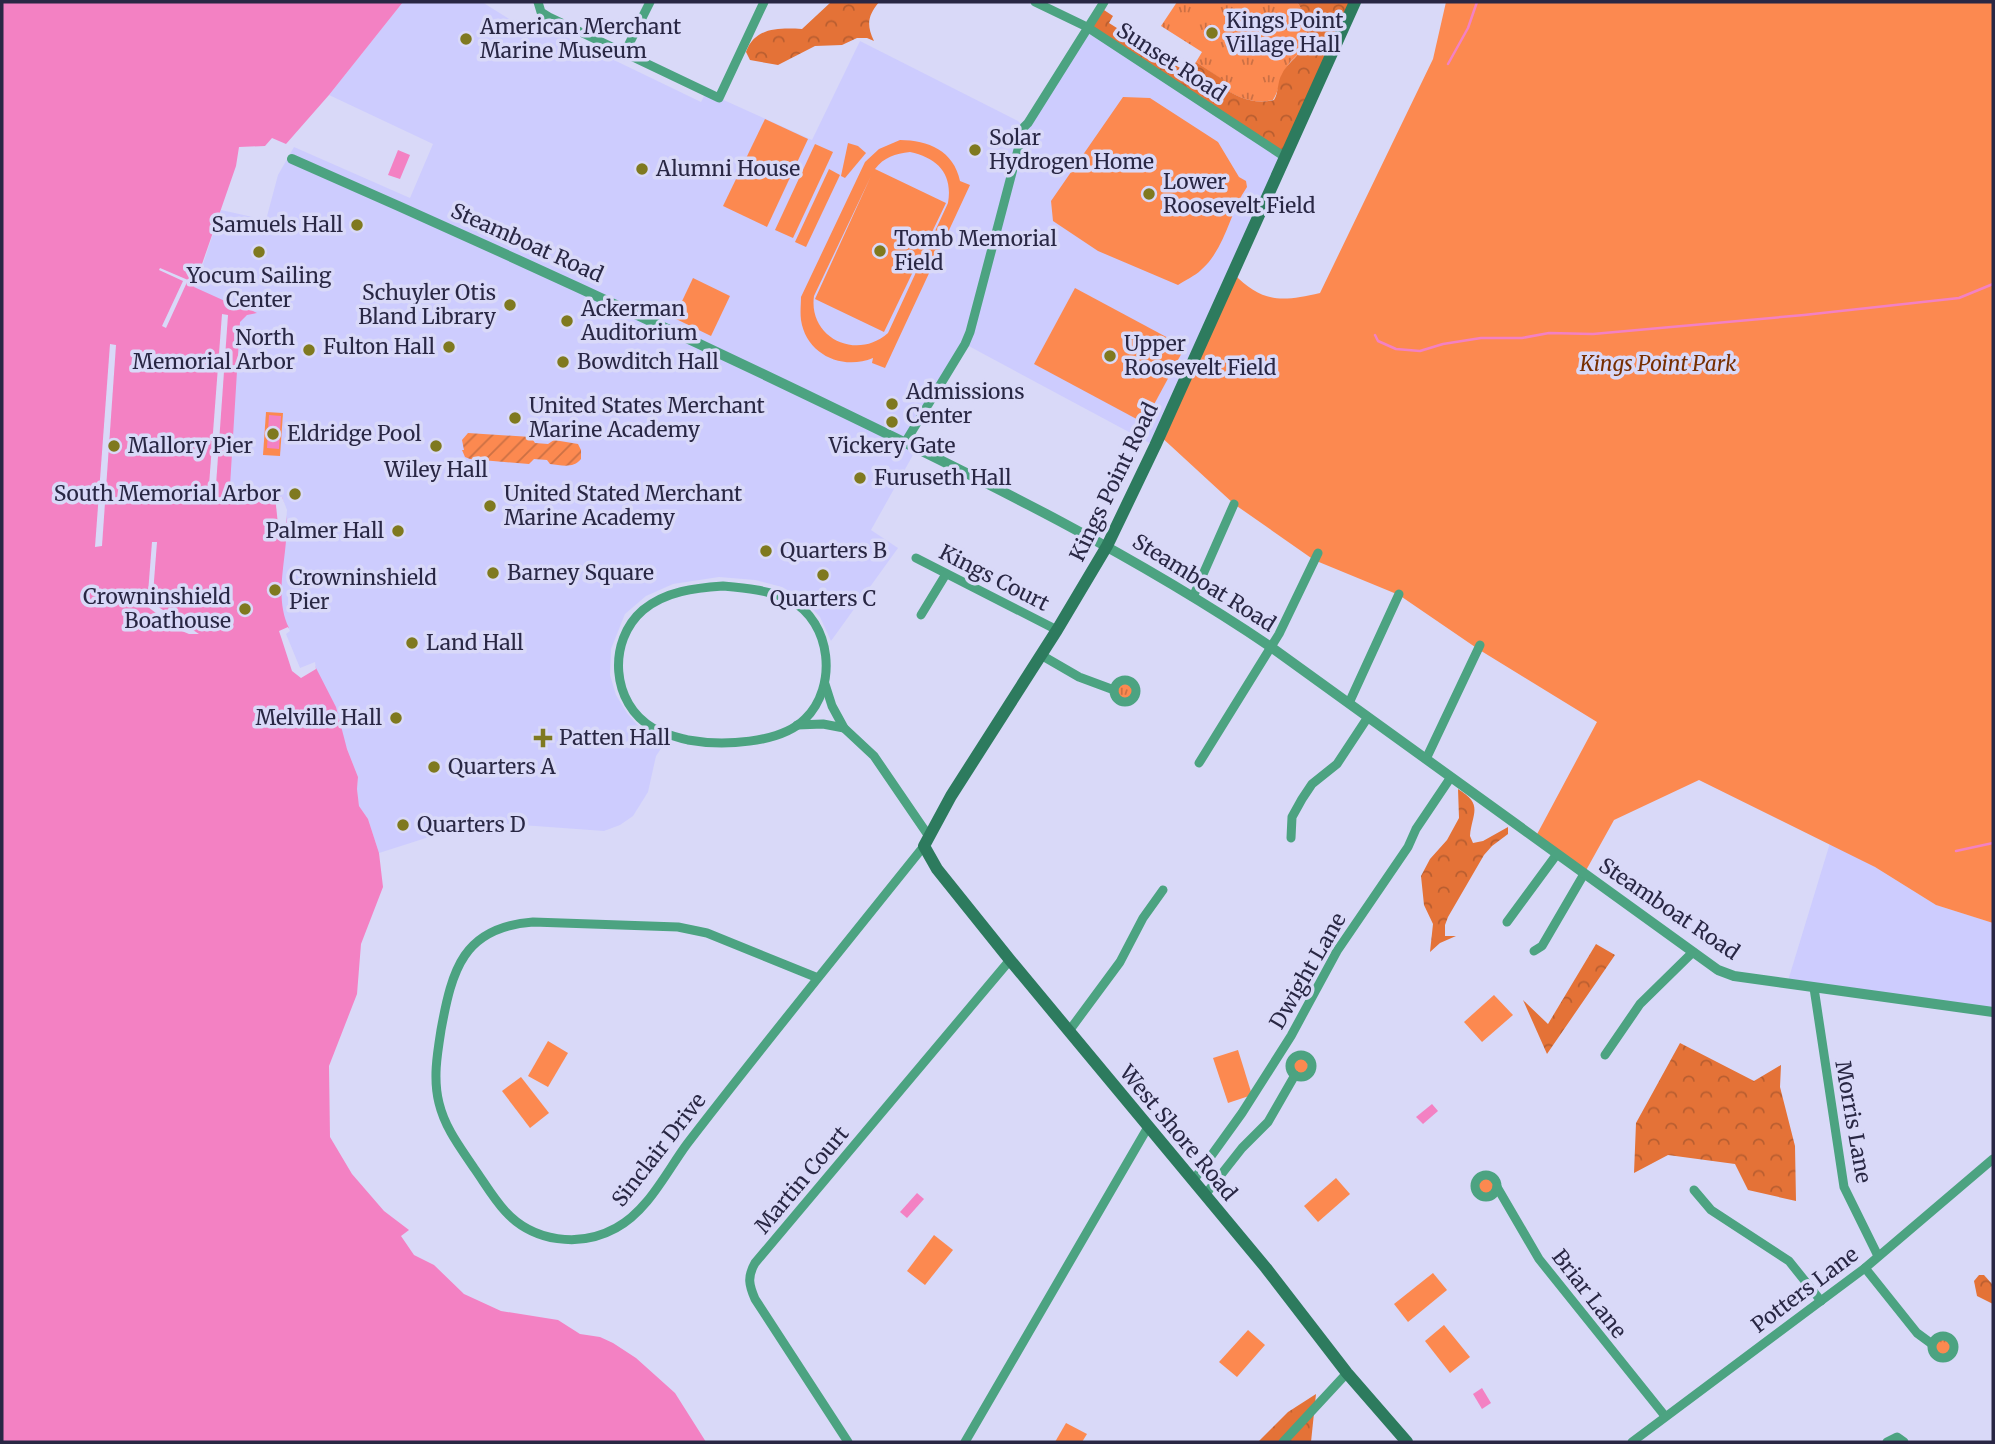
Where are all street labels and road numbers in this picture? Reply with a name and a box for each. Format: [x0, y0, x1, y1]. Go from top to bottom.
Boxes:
street label: Sunset Road [1112, 16, 1231, 107]
street label: Steamboat Road [447, 197, 608, 288]
street label: Kings Point Road [1063, 398, 1164, 566]
street label: Steamboat Road [1128, 528, 1281, 638]
street label: Kings Court [935, 538, 1054, 617]
street label: Steamboat Road [1594, 852, 1745, 966]
street label: Dwight Lane [1263, 908, 1352, 1034]
street label: West Shore Road [1113, 1059, 1243, 1206]
street label: Morris Lane [1829, 1059, 1878, 1185]
street label: Sinclair Drive [606, 1087, 711, 1212]
street label: Martin Court [749, 1120, 854, 1239]
street label: Potters Lane [1746, 1241, 1863, 1339]
street label: Briar Lane [1546, 1244, 1633, 1344]

